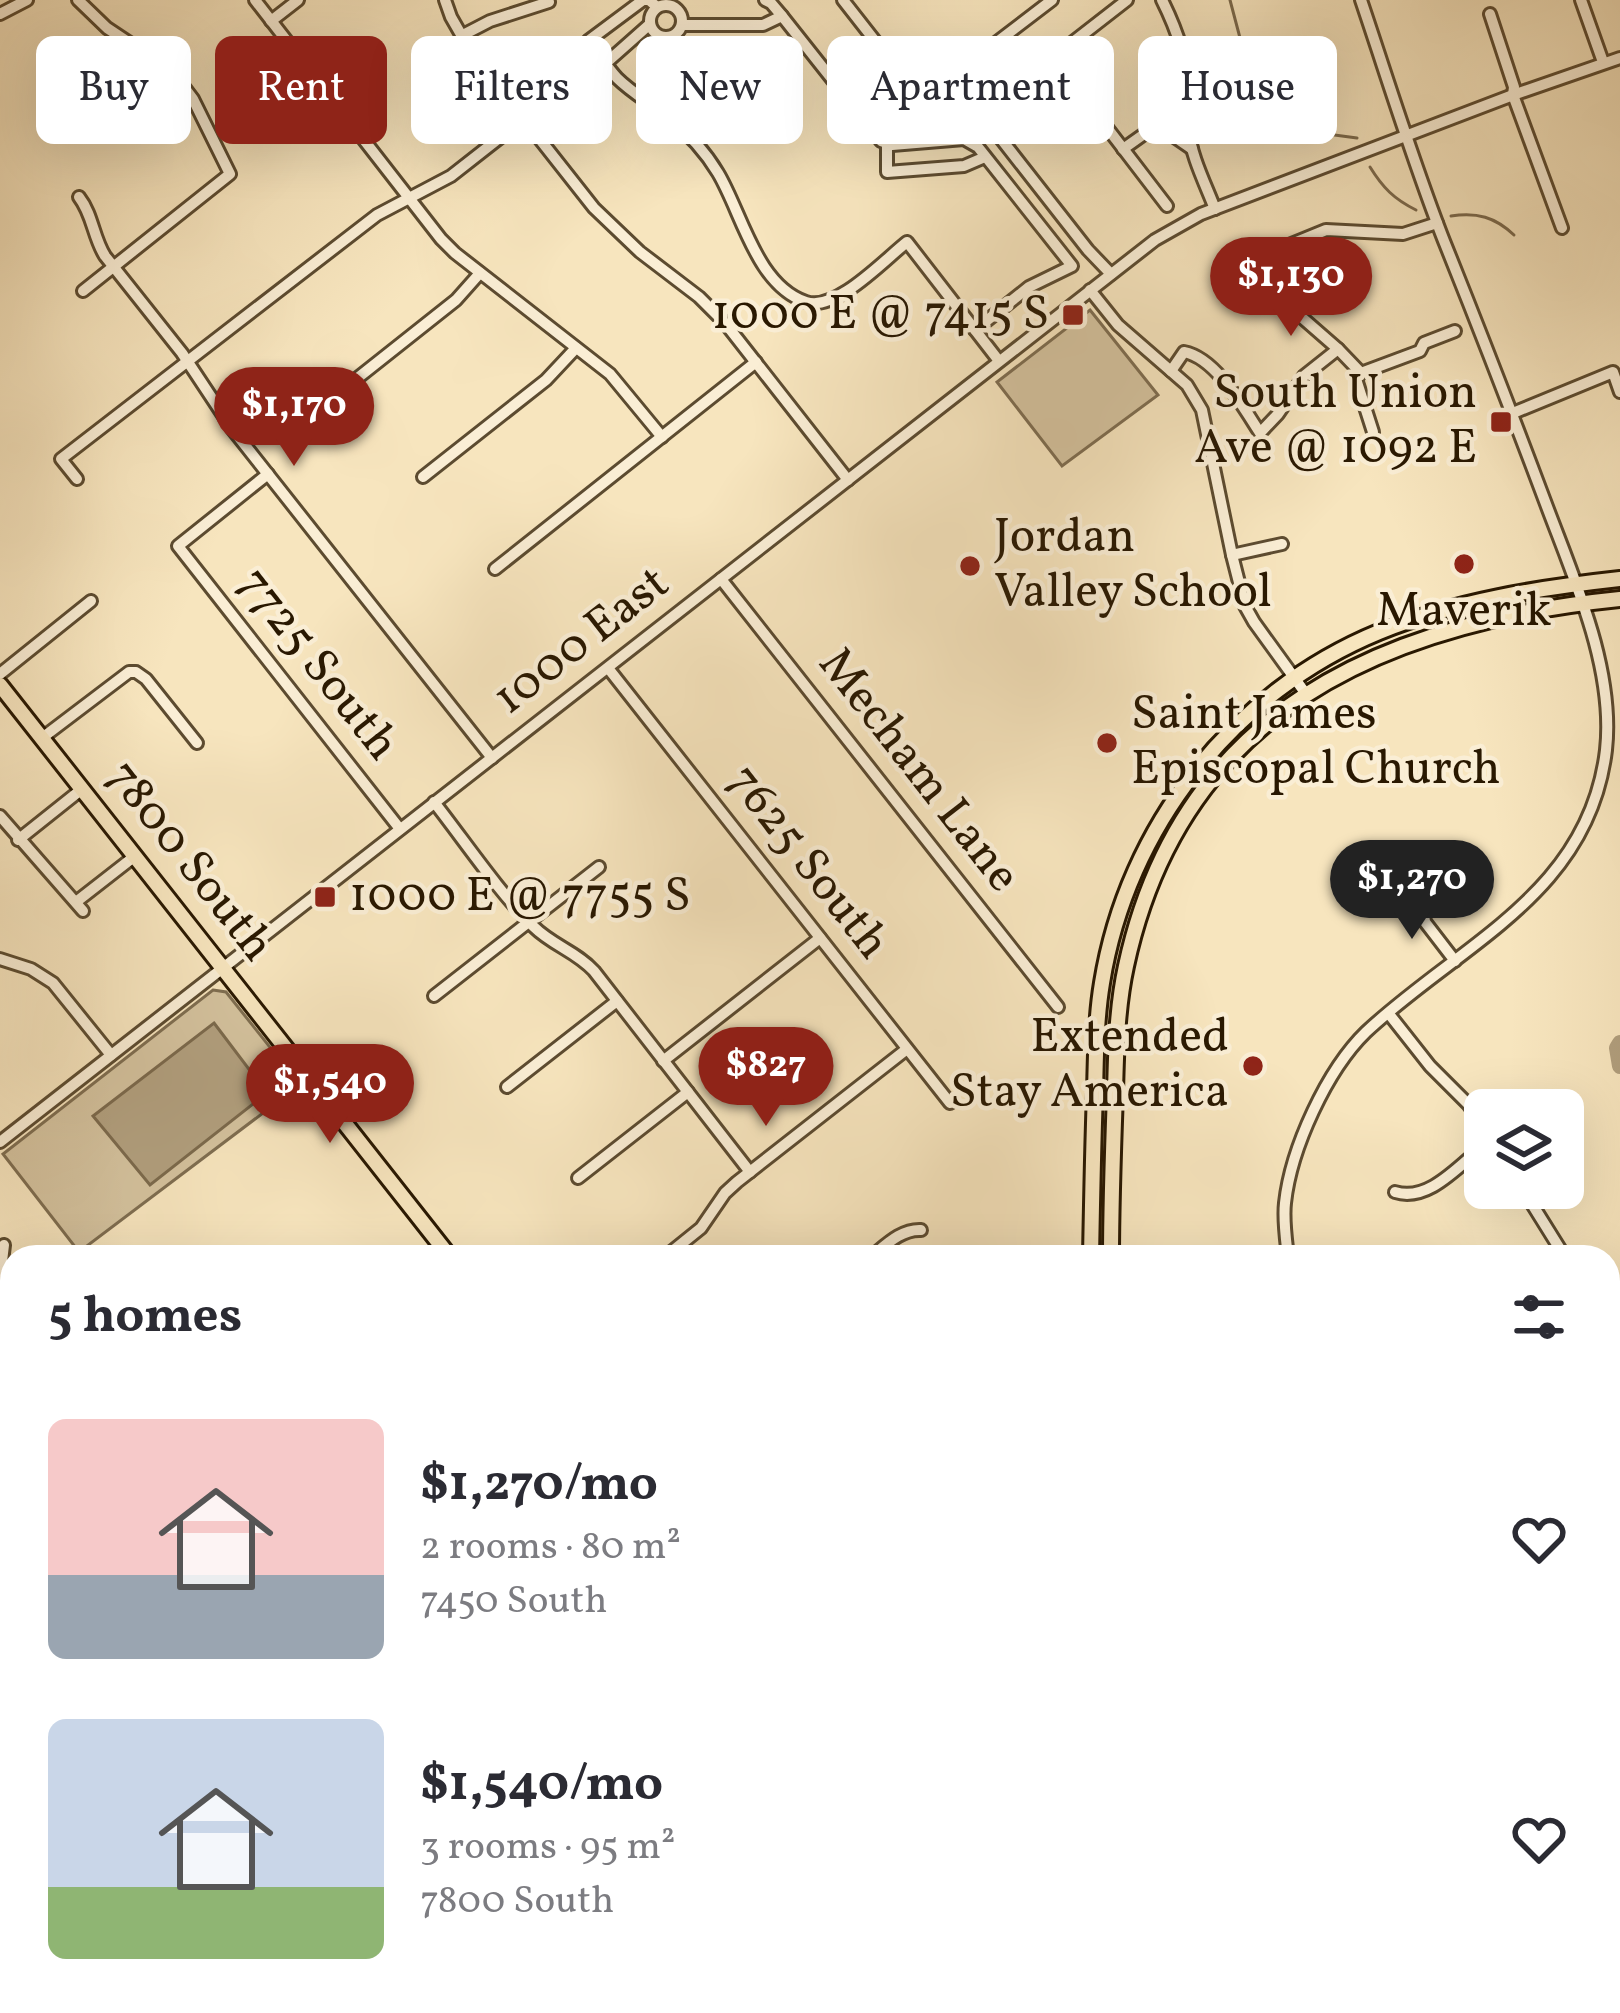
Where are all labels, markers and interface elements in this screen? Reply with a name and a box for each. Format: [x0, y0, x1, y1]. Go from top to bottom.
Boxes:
chip: Buy [36, 36, 191, 144]
chip: Rent [215, 36, 387, 144]
chip: Filters [411, 36, 612, 144]
chip: New [636, 36, 803, 144]
chip: Apartment [827, 36, 1114, 144]
chip: House [1138, 36, 1337, 144]
pin: $1,130 [1193, 237, 1389, 339]
text: $1,130 [1237, 249, 1345, 303]
place label: 1000 E @ 7415 S [711, 282, 1049, 349]
marker: 1000 E @ 7415 S [1060, 302, 1086, 328]
place label: South Union Ave @ 1092 E [1194, 361, 1477, 483]
pin: $1,170 [196, 367, 392, 469]
text: $1,170 [241, 379, 347, 433]
marker: South Union Ave @ 1092 E [1488, 409, 1514, 435]
place label: Jordan Valley School [994, 505, 1272, 627]
marker: Maverik [1451, 551, 1477, 577]
street label: 1000 East [480, 552, 684, 732]
marker: Jordan Valley School [957, 553, 983, 579]
street label: 7725 South [220, 554, 414, 776]
place label: Maverik [1376, 579, 1552, 646]
street label: Mecham Lane [801, 635, 1035, 907]
place label: Saint James Episcopal Church [1131, 682, 1501, 804]
marker: Saint James Episcopal Church [1094, 730, 1120, 756]
street label: 7800 South [89, 747, 289, 977]
street label: 7625 South [710, 752, 904, 974]
pin: $1,270 [1314, 840, 1510, 942]
text: $1,270 [1357, 852, 1467, 906]
place label: 1000 E @ 7755 S [349, 864, 690, 931]
marker: 1000 E @ 7755 S [312, 884, 338, 910]
place label: Extended Stay America [950, 1005, 1229, 1127]
pin: $827 [695, 1027, 837, 1129]
text: $827 [725, 1039, 807, 1093]
pin: $1,540 [232, 1044, 428, 1146]
marker: Extended Stay America [1240, 1053, 1266, 1079]
text: $1,540 [273, 1056, 387, 1110]
map controls [1464, 1089, 1584, 1209]
button: layers [1464, 1089, 1584, 1209]
text: 5 homes [48, 1282, 242, 1353]
icon: filters [1506, 1284, 1572, 1350]
text: $1,270/mo [420, 1450, 658, 1521]
icon: home [144, 1467, 288, 1611]
icon: heart [1506, 1506, 1572, 1572]
text: 2 rooms · 80 m² [420, 1521, 681, 1575]
text: 7450 South [420, 1575, 608, 1629]
text: $1,540/mo [420, 1750, 663, 1821]
icon: home [144, 1767, 288, 1911]
icon: heart [1506, 1806, 1572, 1872]
text: 3 rooms · 95 m² [420, 1821, 675, 1875]
text: 7800 South [420, 1875, 614, 1929]

